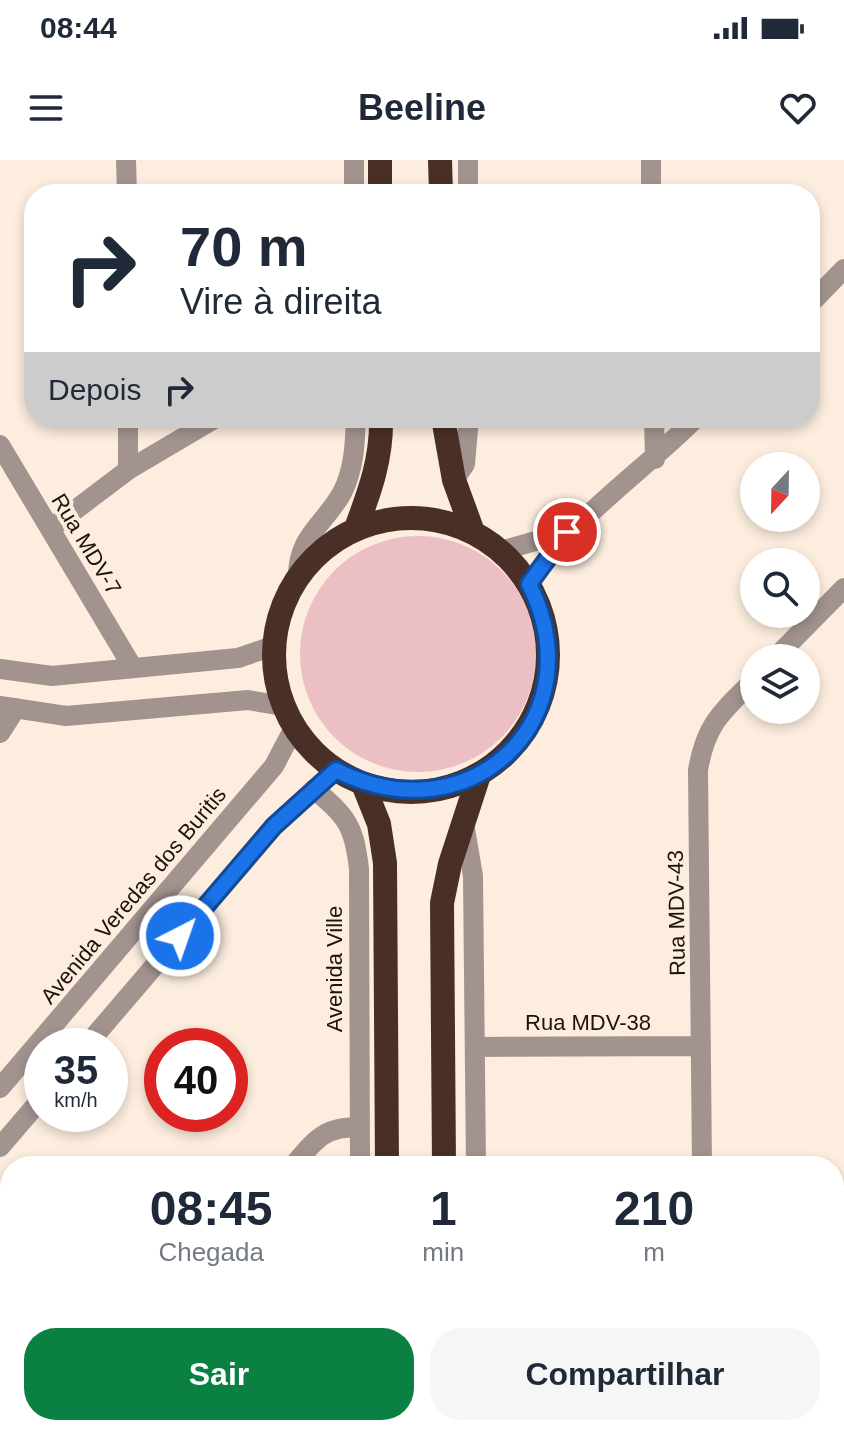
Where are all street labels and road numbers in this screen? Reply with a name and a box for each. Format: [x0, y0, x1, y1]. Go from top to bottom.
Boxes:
street label: Rua MDV-7 [47, 489, 127, 599]
street label: Avenida Veredas dos Buritis [35, 782, 231, 1009]
street label: Rua MDV-43 [663, 850, 690, 976]
street label: Avenida Ville [322, 906, 347, 1032]
street label: Rua MDV-38 [525, 1010, 651, 1035]

